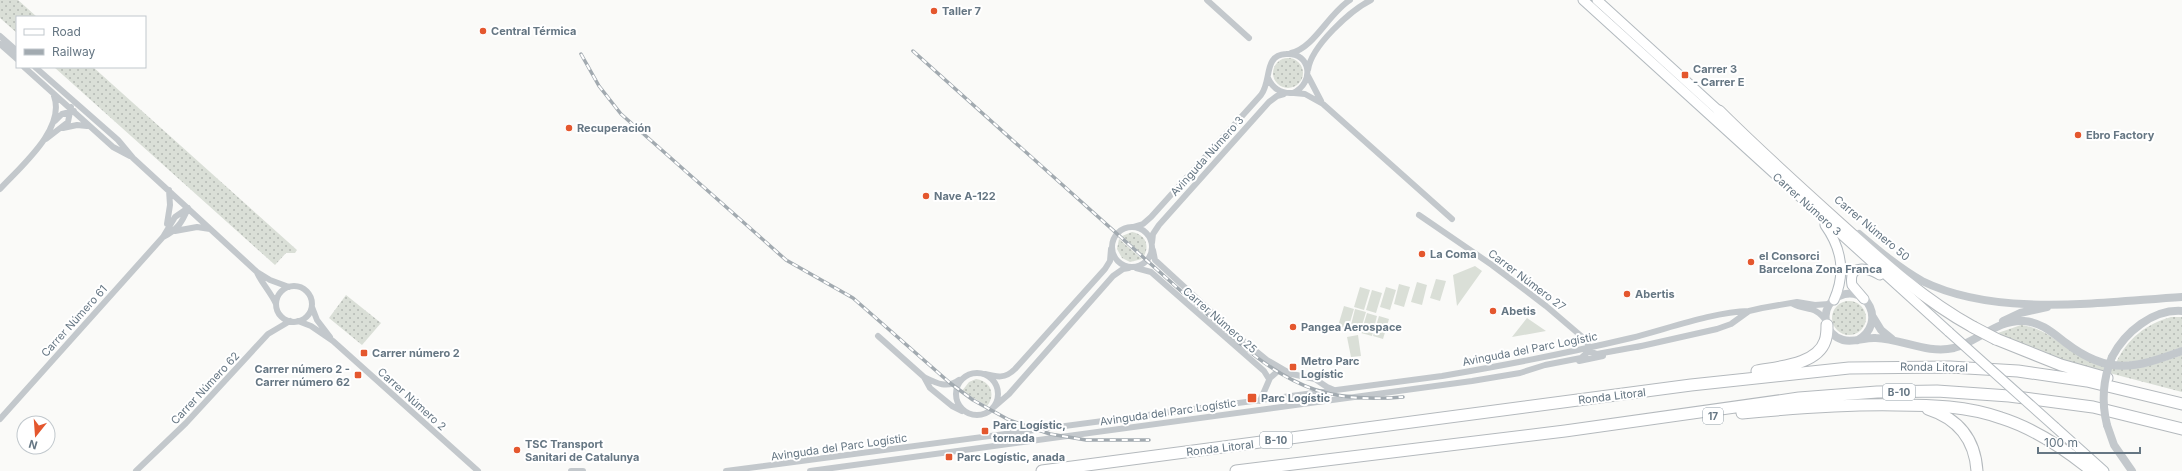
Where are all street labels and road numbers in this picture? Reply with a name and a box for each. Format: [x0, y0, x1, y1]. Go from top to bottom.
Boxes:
street label: Avinguda Número 3 [1167, 113, 1247, 199]
street label: Carrer Número 3 [1770, 170, 1844, 239]
street label: Carrer Número 50 [1831, 192, 1913, 264]
street label: Carrer Número 27 [1485, 246, 1569, 314]
street label: Carrer Número 61 [38, 282, 110, 360]
street label: Carrer Número 25 [1180, 284, 1260, 356]
street label: Avinguda del Parc Logístic [1461, 329, 1599, 369]
street label: Carrer Número 62 [168, 349, 242, 427]
street label: Ronda Litoral [1900, 359, 1968, 375]
street label: Carrer Número 2 [375, 365, 449, 433]
road number: B-10 [1883, 384, 1915, 400]
street label: Ronda Litoral [1577, 385, 1647, 407]
street label: Avinguda del Parc Logístic [1099, 396, 1237, 428]
road number: 17 [1703, 408, 1723, 424]
street label: Avinguda del Parc Logístic [770, 431, 908, 463]
road number: B-10 [1260, 432, 1292, 448]
street label: Ronda Litoral [1185, 437, 1255, 459]

